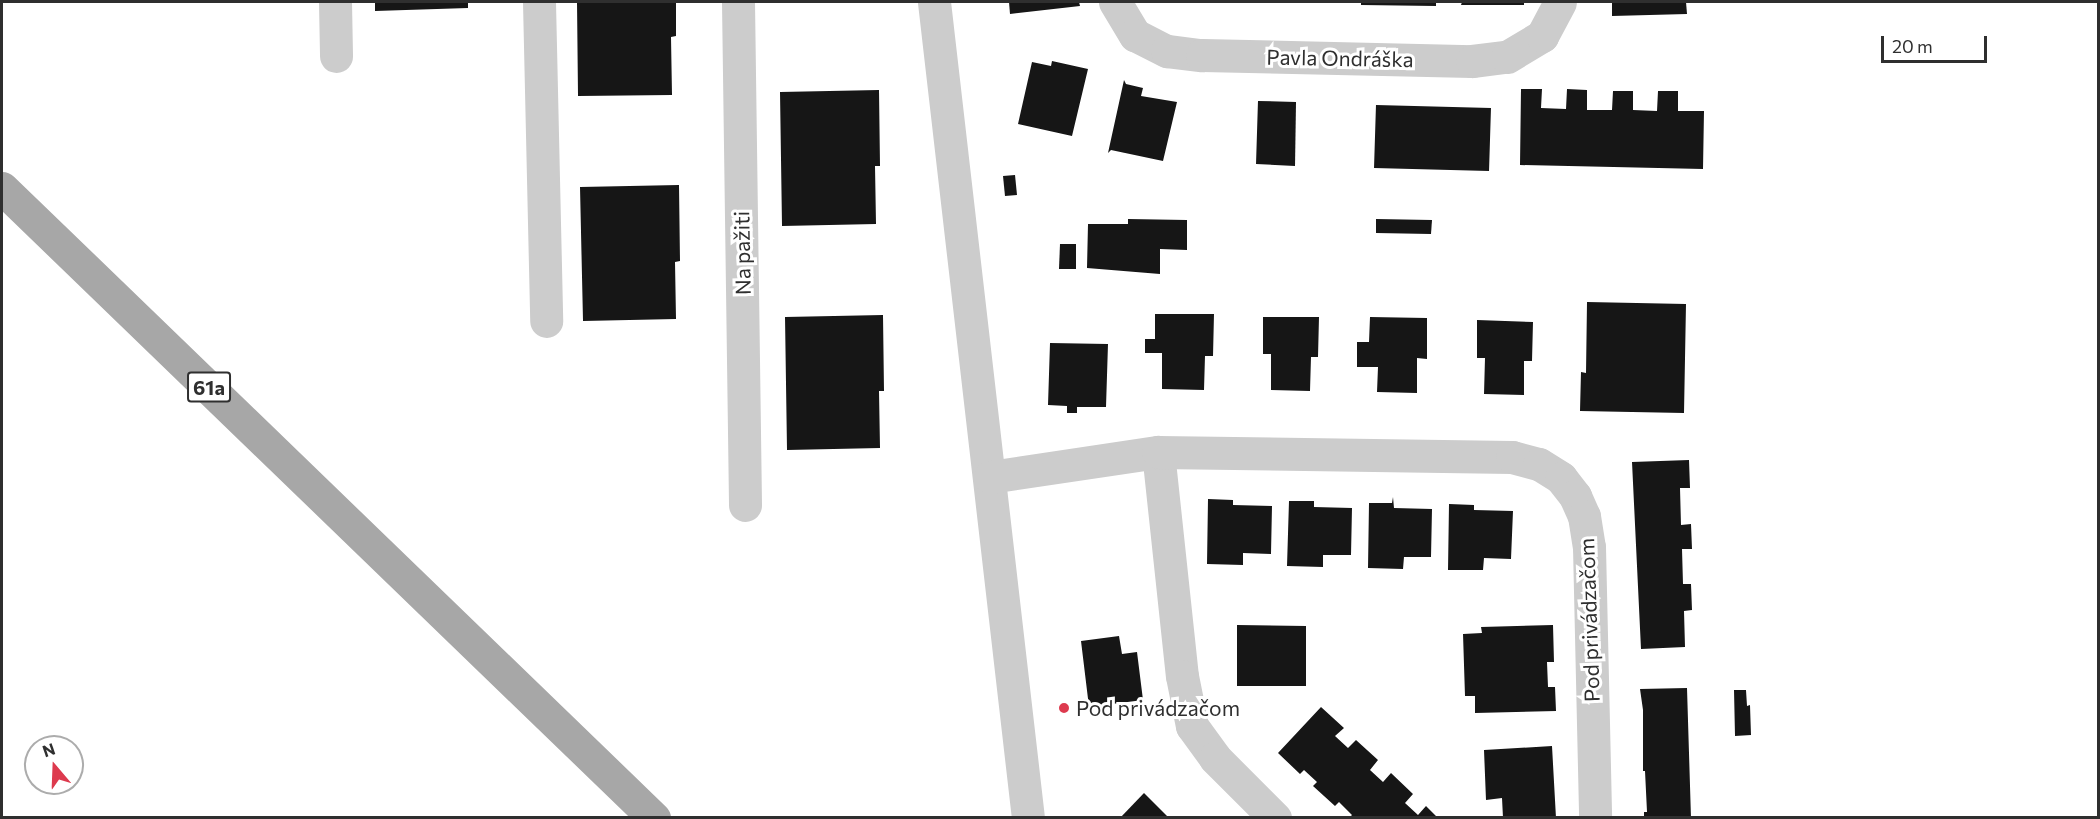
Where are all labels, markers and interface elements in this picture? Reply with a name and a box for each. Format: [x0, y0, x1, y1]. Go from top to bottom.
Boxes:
scale bar [1884, 24, 1990, 62]
text: 20 m [1892, 35, 1933, 57]
street label: Pavla Ondráška [1266, 44, 1414, 72]
street label: Na pažiti [729, 211, 755, 295]
road number: 61a [186, 370, 232, 404]
street label: Pod privádzačom [1574, 538, 1604, 702]
place label: Pod privádzačom [1076, 695, 1240, 721]
marker: Pod privádzačom [1057, 701, 1071, 715]
north arrow [24, 735, 84, 795]
text: N [40, 738, 57, 760]

